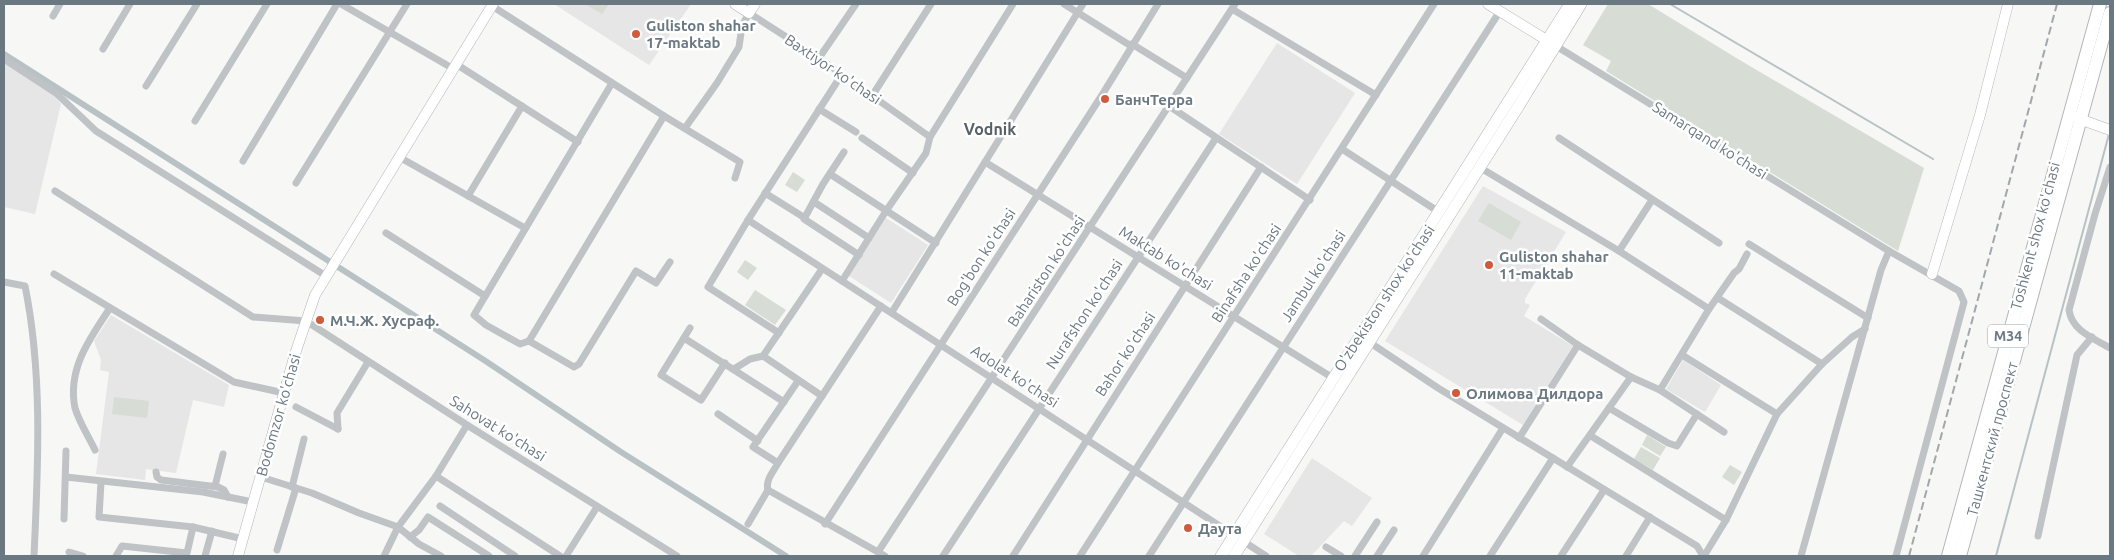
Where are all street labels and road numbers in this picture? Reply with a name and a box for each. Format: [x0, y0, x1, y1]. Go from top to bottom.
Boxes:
street label: Baxtiyor ko'chasi [782, 31, 884, 107]
street label: Samarqand ko'chasi [1650, 98, 1770, 182]
street label: Toshkent shox ko'chasi [2007, 160, 2063, 312]
street label: Bog'bon ko'chasi [943, 205, 1019, 309]
street label: Bahariston ko'chasi [1004, 212, 1088, 330]
street label: Binafsha ko'chasi [1208, 221, 1284, 325]
street label: Maktab ko'chasi [1116, 222, 1216, 294]
street label: O'zbekiston shox ko'chasi [1330, 222, 1438, 374]
street label: Jambul ko'chasi [1277, 227, 1349, 325]
street label: Nurafshon ko'chasi [1042, 256, 1126, 372]
street label: Bahor ko'chasi [1092, 309, 1158, 399]
road number: M34 [1988, 324, 2028, 348]
street label: Adolat ko'chasi [968, 341, 1062, 411]
street label: Bodomzor ko'chasi [252, 352, 304, 478]
street label: Ташкентский проспект [1963, 360, 2021, 518]
street label: Sahovat ko'chasi [447, 392, 549, 464]

